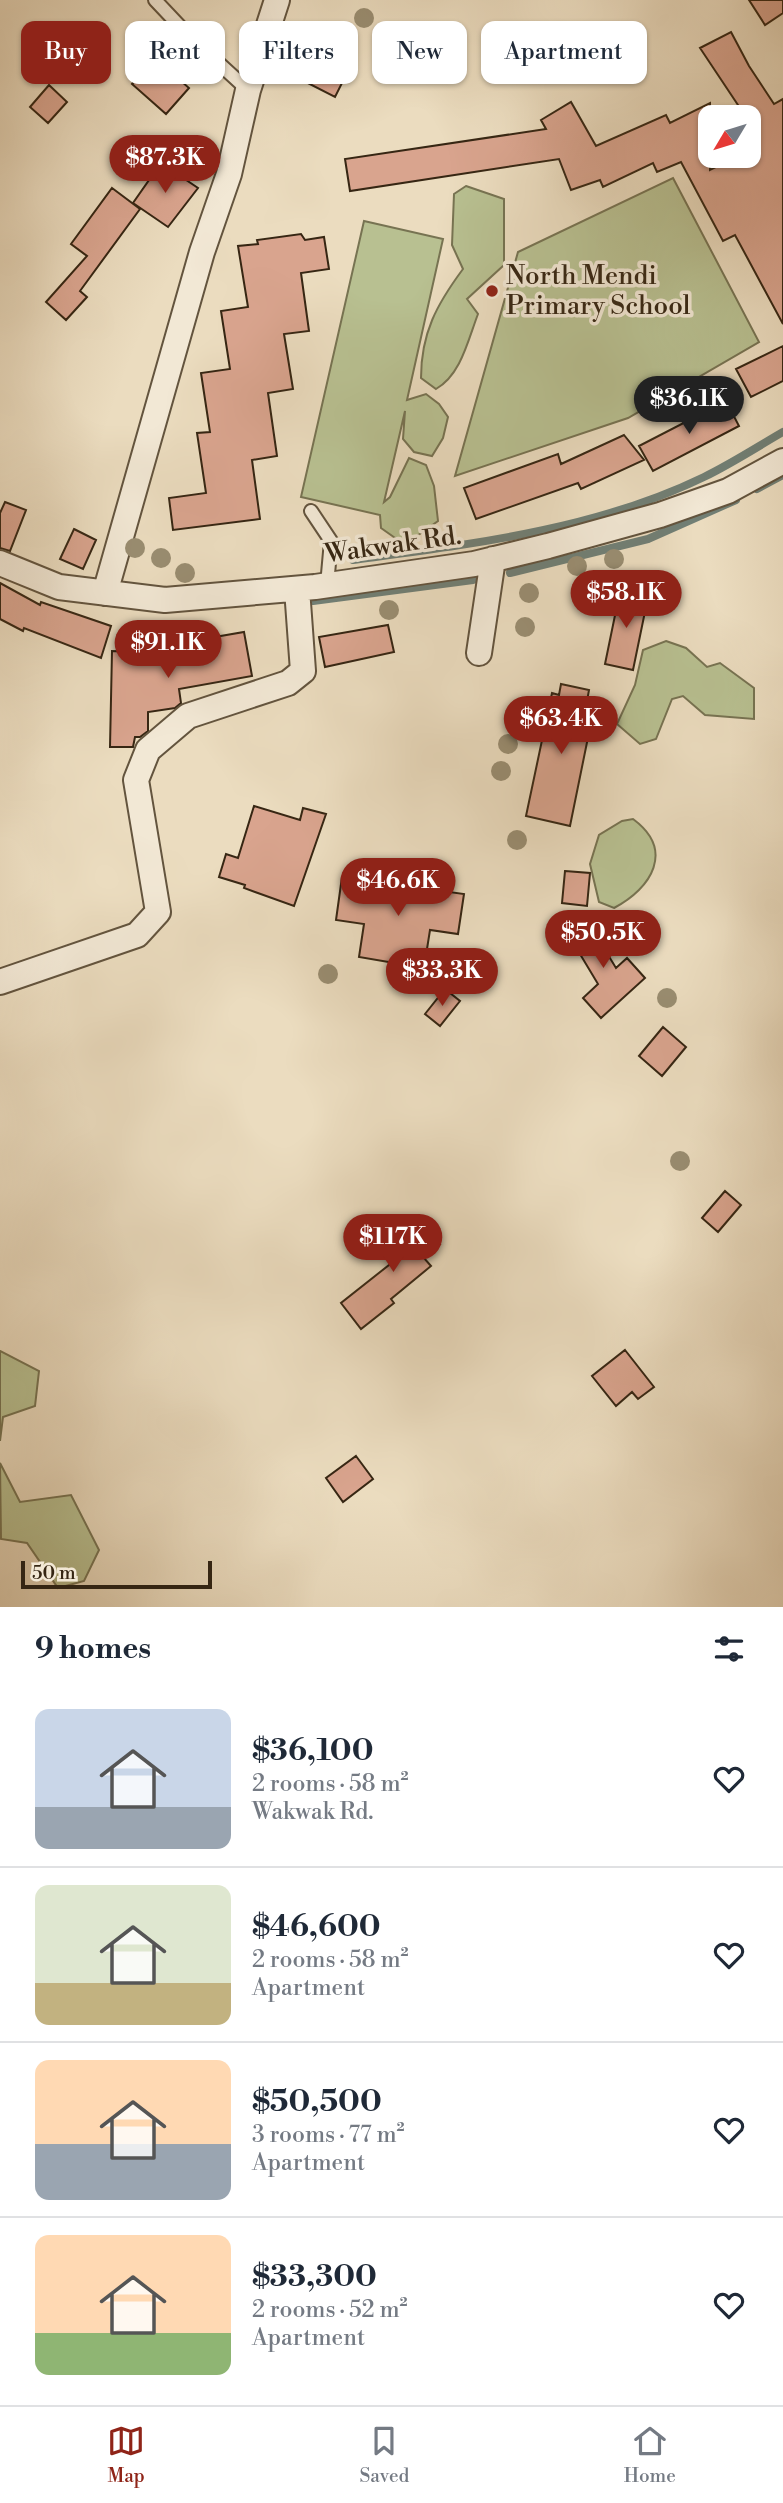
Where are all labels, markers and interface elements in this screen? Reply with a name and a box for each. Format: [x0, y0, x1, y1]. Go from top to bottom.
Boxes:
chip: Buy [21, 21, 111, 84]
chip: Rent [125, 21, 225, 84]
chip: Filters [239, 21, 358, 84]
chip: New [372, 21, 467, 84]
chip: Apartment [481, 21, 647, 84]
north arrow [698, 105, 761, 168]
map controls [698, 105, 761, 168]
pin: $87.3K [108, 136, 222, 195]
text: $87.3K [125, 144, 205, 172]
place label: North Mendi Primary School [506, 260, 691, 322]
marker: North Mendi Primary School [484, 283, 500, 299]
pin: $36.1K [632, 376, 746, 436]
text: $36.1K [650, 385, 728, 413]
street label: Wakwak Rd. [322, 520, 463, 571]
pin: $58.1K [569, 570, 683, 630]
text: $58.1K [587, 579, 665, 607]
pin: $91.1K [111, 620, 225, 680]
text: $91.1K [131, 629, 205, 657]
pin: $63.4K [504, 696, 618, 756]
text: $63.4K [520, 705, 602, 733]
pin: $46.6K [341, 858, 455, 918]
text: $46.6K [356, 867, 440, 895]
pin: $50.5K [546, 911, 660, 970]
text: $50.5K [561, 919, 645, 947]
pin: $33.3K [385, 948, 499, 1008]
text: $33.3K [402, 957, 482, 985]
pin: $117K [344, 1214, 442, 1274]
text: $117K [359, 1223, 427, 1251]
scale bar [21, 1558, 212, 1590]
text: 50 m [32, 1561, 76, 1585]
text: 9 homes [35, 1630, 151, 1668]
icon: filters [710, 1630, 748, 1668]
text: $36,100 [252, 1732, 373, 1770]
icon: home [91, 1737, 175, 1821]
icon: heart [710, 1760, 748, 1798]
text: 2 rooms · 58 m² [252, 1770, 409, 1798]
text: Wakwak Rd. [252, 1798, 374, 1826]
text: $46,600 [252, 1908, 381, 1946]
icon: home [91, 1913, 175, 1997]
icon: heart [710, 1936, 748, 1974]
text: 2 rooms · 58 m² [252, 1946, 409, 1974]
text: Apartment [252, 1974, 365, 2002]
text: $50,500 [252, 2083, 382, 2121]
icon: home [91, 2088, 175, 2172]
icon: heart [710, 2111, 748, 2149]
text: 3 rooms · 77 m² [252, 2121, 405, 2149]
text: Apartment [252, 2149, 365, 2177]
text: $33,300 [252, 2258, 377, 2296]
icon: home [91, 2263, 175, 2347]
icon: heart [710, 2286, 748, 2324]
text: 2 rooms · 52 m² [252, 2296, 408, 2324]
text: Apartment [252, 2324, 365, 2352]
tab: Map [107, 2422, 145, 2488]
tab: Saved [359, 2422, 409, 2488]
tab: Home [624, 2422, 676, 2488]

